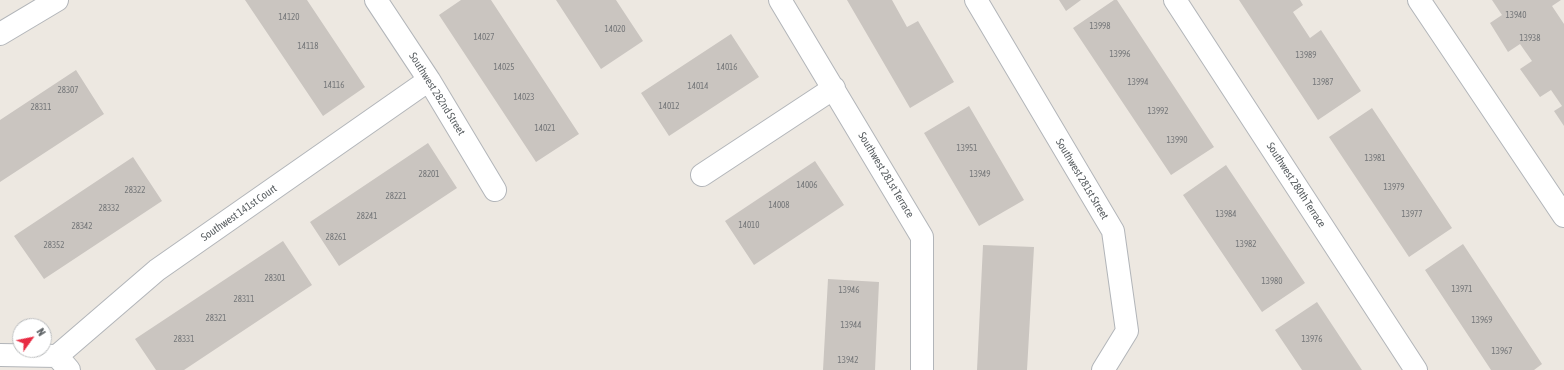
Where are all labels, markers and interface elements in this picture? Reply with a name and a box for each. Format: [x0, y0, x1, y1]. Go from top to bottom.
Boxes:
house number: 13940 [1505, 10, 1527, 20]
house number: 14120 [278, 12, 300, 22]
house number: 13998 [1089, 21, 1111, 31]
house number: 14020 [604, 24, 626, 34]
house number: 14027 [473, 32, 495, 42]
house number: 13938 [1519, 33, 1541, 43]
house number: 14118 [297, 41, 319, 51]
house number: 13996 [1109, 49, 1131, 59]
street label: Southwest 282nd Street [406, 50, 468, 138]
house number: 13989 [1295, 50, 1317, 60]
house number: 14025 [493, 62, 515, 72]
house number: 14016 [716, 62, 738, 72]
house number: 13994 [1127, 77, 1149, 87]
house number: 13987 [1312, 77, 1334, 87]
house number: 14116 [323, 80, 345, 90]
house number: 14014 [687, 81, 709, 91]
house number: 28307 [57, 85, 79, 95]
house number: 14023 [513, 92, 535, 102]
house number: 14012 [658, 101, 680, 111]
house number: 28311 [30, 102, 52, 112]
house number: 13992 [1147, 106, 1169, 116]
house number: 14021 [534, 123, 556, 133]
street label: Southwest 281st Terrace [855, 130, 917, 220]
house number: 13990 [1166, 135, 1188, 145]
street label: Southwest 281st Street [1053, 136, 1111, 222]
street label: Southwest 280th Terrace [1264, 140, 1328, 230]
house number: 13951 [956, 143, 978, 153]
house number: 13981 [1364, 153, 1386, 163]
house number: 28201 [418, 169, 440, 179]
house number: 13949 [969, 169, 991, 179]
house number: 14006 [796, 180, 818, 190]
street label: Southwest 141st Court [199, 182, 279, 244]
house number: 13979 [1383, 182, 1405, 192]
house number: 28322 [124, 185, 146, 195]
house number: 28221 [385, 191, 407, 201]
house number: 14008 [768, 200, 790, 210]
house number: 28332 [98, 203, 120, 213]
house number: 13984 [1215, 209, 1237, 219]
house number: 13977 [1401, 209, 1423, 219]
house number: 28241 [356, 211, 378, 221]
house number: 14010 [738, 220, 760, 230]
house number: 28342 [71, 221, 93, 231]
house number: 28261 [325, 232, 347, 242]
house number: 13982 [1235, 239, 1257, 249]
house number: 28352 [43, 240, 65, 250]
house number: 28301 [264, 273, 286, 283]
house number: 13980 [1261, 276, 1283, 286]
house number: 13971 [1451, 284, 1473, 294]
house number: 13946 [838, 285, 860, 295]
house number: 28311 [233, 294, 255, 304]
house number: 28321 [205, 313, 227, 323]
house number: 13969 [1471, 315, 1493, 325]
north arrow [12, 318, 52, 358]
house number: 13944 [840, 320, 862, 330]
text: N [34, 326, 48, 338]
house number: 28331 [173, 334, 195, 344]
house number: 13976 [1301, 334, 1323, 344]
house number: 13967 [1491, 346, 1513, 356]
house number: 13942 [837, 355, 859, 365]

